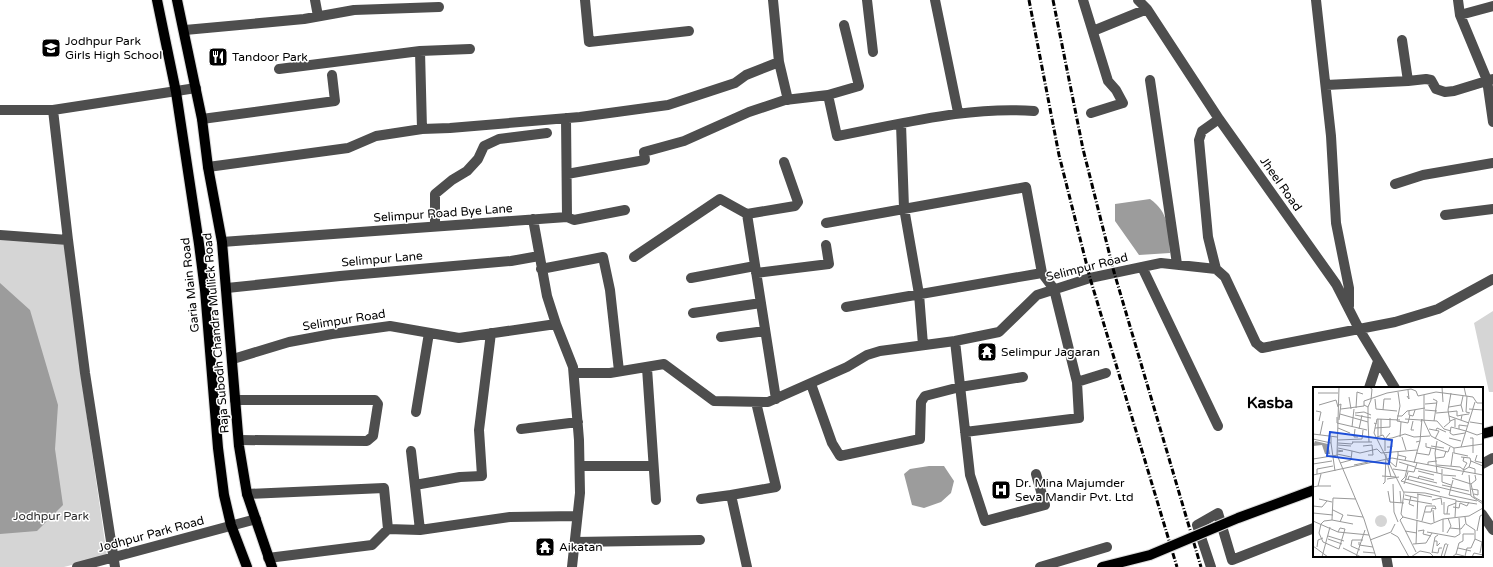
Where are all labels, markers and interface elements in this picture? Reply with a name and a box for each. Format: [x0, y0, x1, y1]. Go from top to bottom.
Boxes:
place label: Jodhpur Park Girls High School [65, 34, 162, 62]
school or university icon: Jodhpur Park Girls High School [40, 37, 62, 59]
restaurant icon: Tandoor Park [207, 46, 229, 68]
place label: Tandoor Park [232, 50, 308, 64]
street label: Jheel Road [1257, 154, 1305, 214]
street label: Selimpur Road Bye Lane [373, 201, 513, 225]
street label: Raja Subodh Chandra Mullick Road [200, 232, 232, 434]
street label: Garia Main Road [178, 237, 202, 333]
street label: Selimpur Lane [341, 248, 423, 270]
street label: Selimpur Road [1045, 250, 1129, 284]
street label: Selimpur Road [301, 307, 387, 333]
temple icon: Selimpur Jagaran [976, 341, 998, 363]
place label: Selimpur Jagaran [1001, 345, 1100, 359]
inset map [1313, 387, 1483, 557]
district label: Kasba [1247, 393, 1293, 413]
place label: Dr. Mina Majumder Seva Mandir Pvt. Ltd [1015, 476, 1134, 504]
hospital icon: Dr. Mina Majumder Seva Mandir Pvt. Ltd [990, 479, 1012, 501]
park label: Jodhpur Park [13, 509, 89, 523]
street label: Jodhpur Park Road [96, 513, 206, 555]
temple icon: Aikatan [534, 536, 556, 558]
place label: Aikatan [559, 540, 603, 554]

